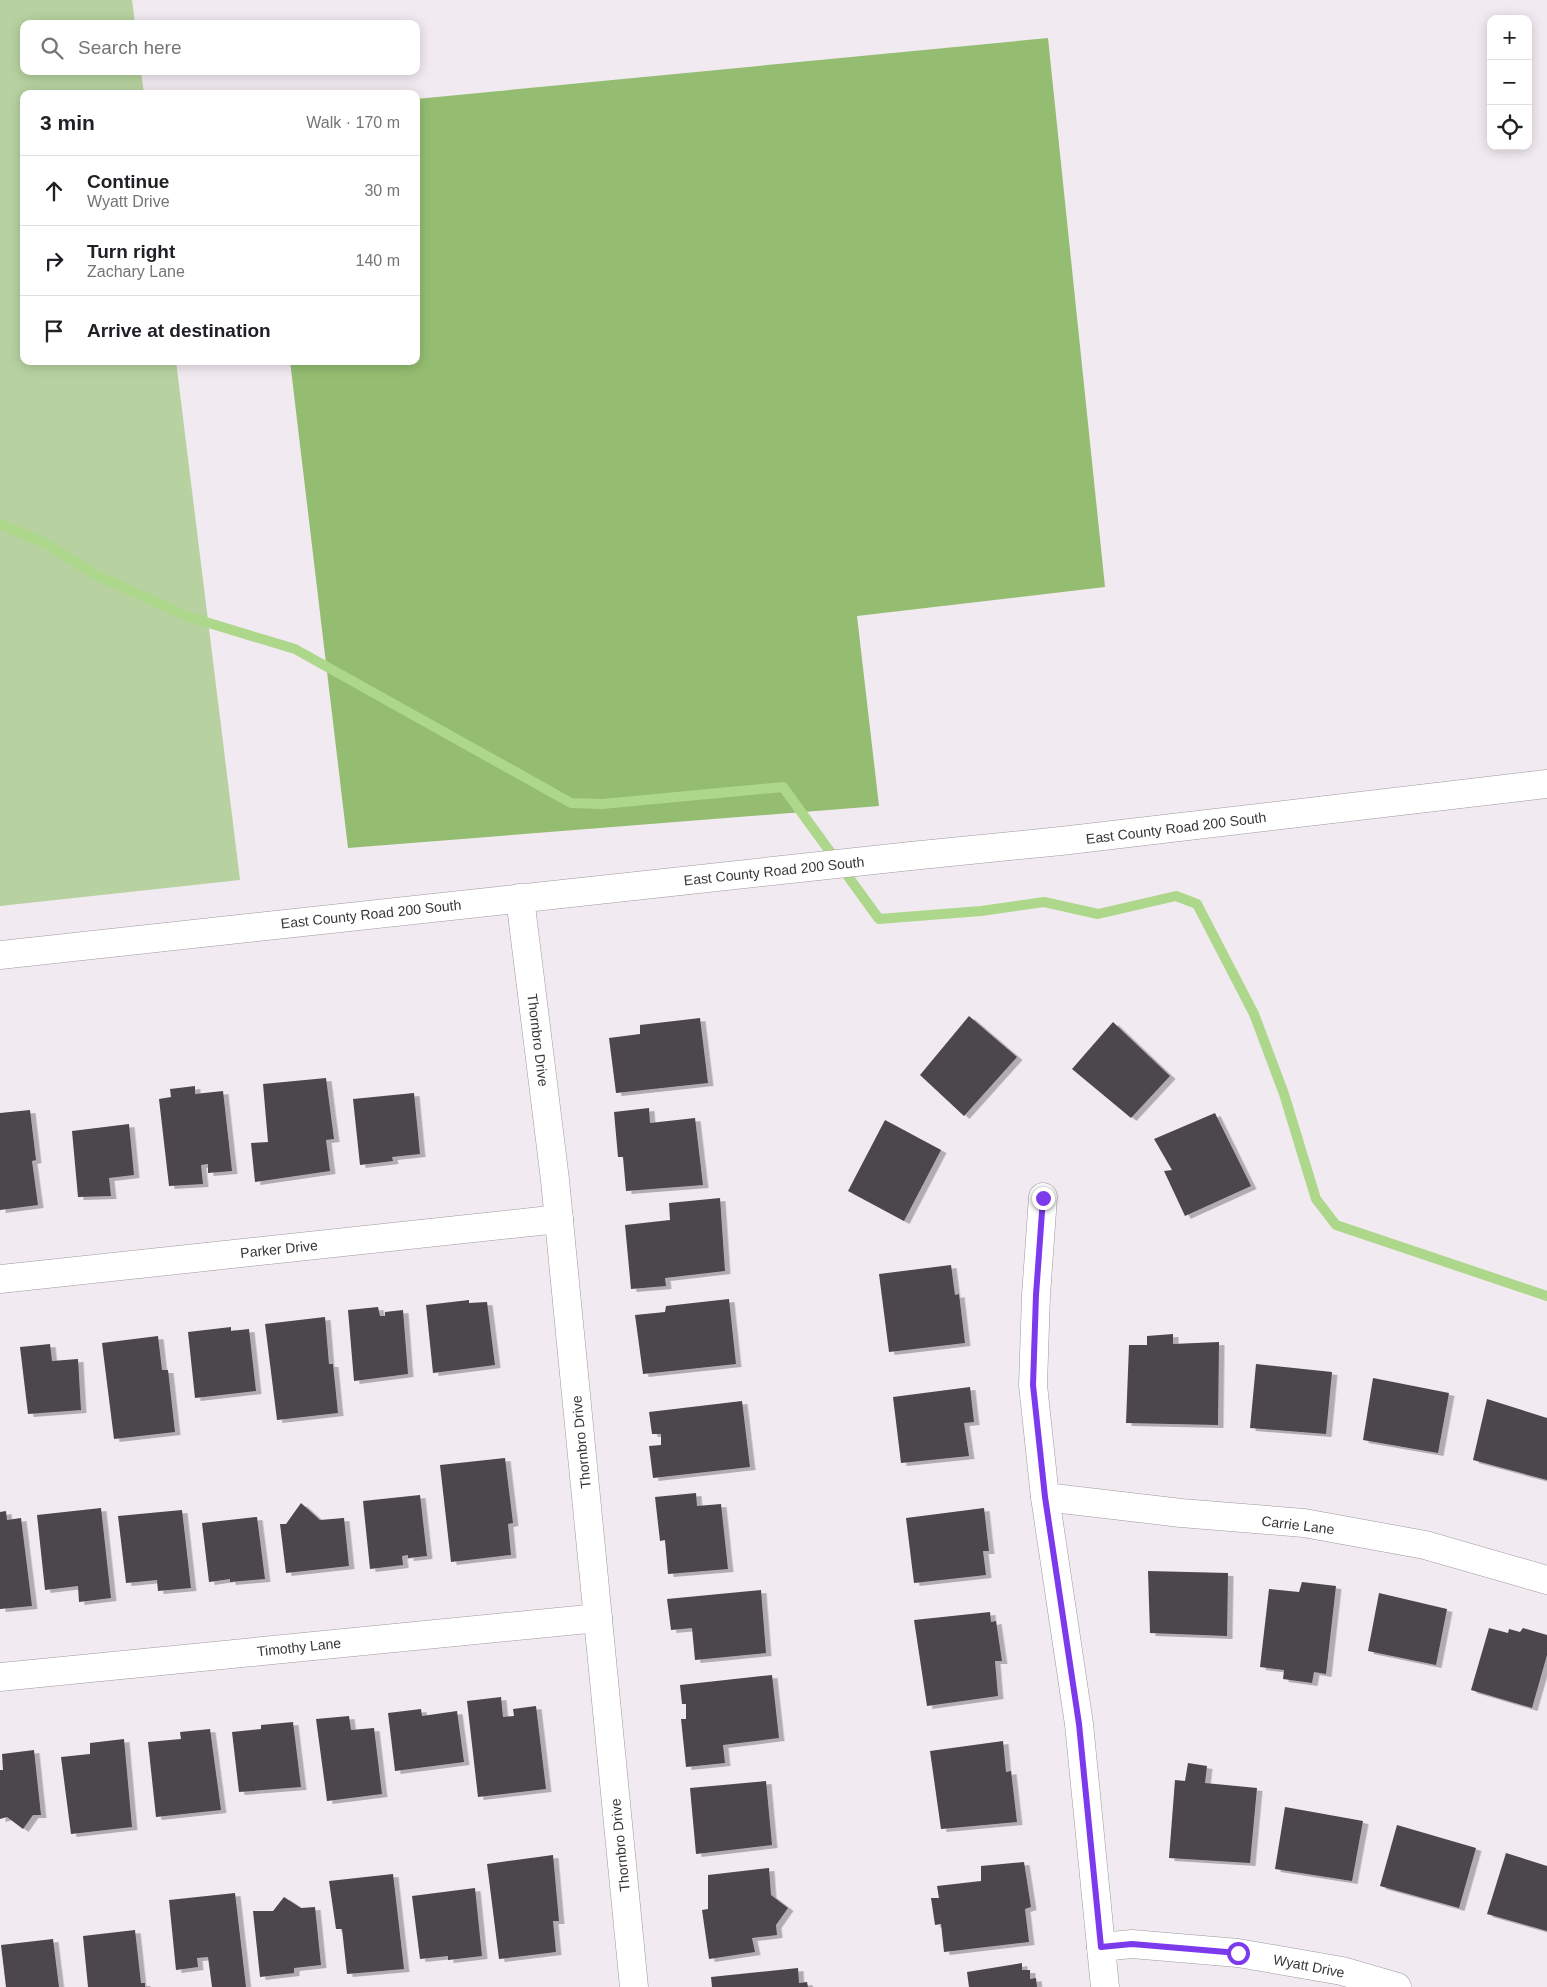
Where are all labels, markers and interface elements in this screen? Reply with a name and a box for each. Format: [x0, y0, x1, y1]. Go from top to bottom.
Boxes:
map controls [1487, 15, 1532, 150]
button: + [1487, 15, 1532, 60]
search box [20, 20, 420, 75]
icon: search [38, 34, 66, 62]
text: Search here [78, 37, 182, 58]
button: − [1487, 60, 1532, 105]
button: locate [1487, 105, 1532, 150]
text: 3 min [40, 111, 95, 134]
text: Walk · 170 m [306, 114, 400, 131]
text: Continue [87, 171, 169, 192]
icon: ahead [40, 177, 68, 205]
text: 30 m [364, 182, 400, 199]
text: Wyatt Drive [87, 193, 170, 210]
text: Turn right [87, 241, 175, 262]
icon: right [40, 247, 68, 275]
text: 140 m [356, 252, 400, 269]
text: Zachary Lane [87, 263, 185, 280]
icon: arrive [40, 317, 68, 345]
text: Arrive at destination [87, 320, 271, 341]
street label: East County Road 200 South [1085, 809, 1267, 847]
street label: East County Road 200 South [683, 854, 865, 888]
street label: East County Road 200 South [280, 897, 462, 931]
street label: Thornbro Drive [524, 993, 552, 1088]
route end [1032, 1187, 1055, 1210]
street label: Parker Drive [239, 1237, 319, 1261]
street label: Thornbro Drive [568, 1395, 594, 1489]
street label: Carrie Lane [1261, 1513, 1335, 1537]
street label: Timothy Lane [256, 1635, 342, 1659]
street label: Thornbro Drive [607, 1798, 633, 1892]
route start [1227, 1942, 1250, 1965]
street label: Wyatt Drive [1272, 1951, 1346, 1981]

